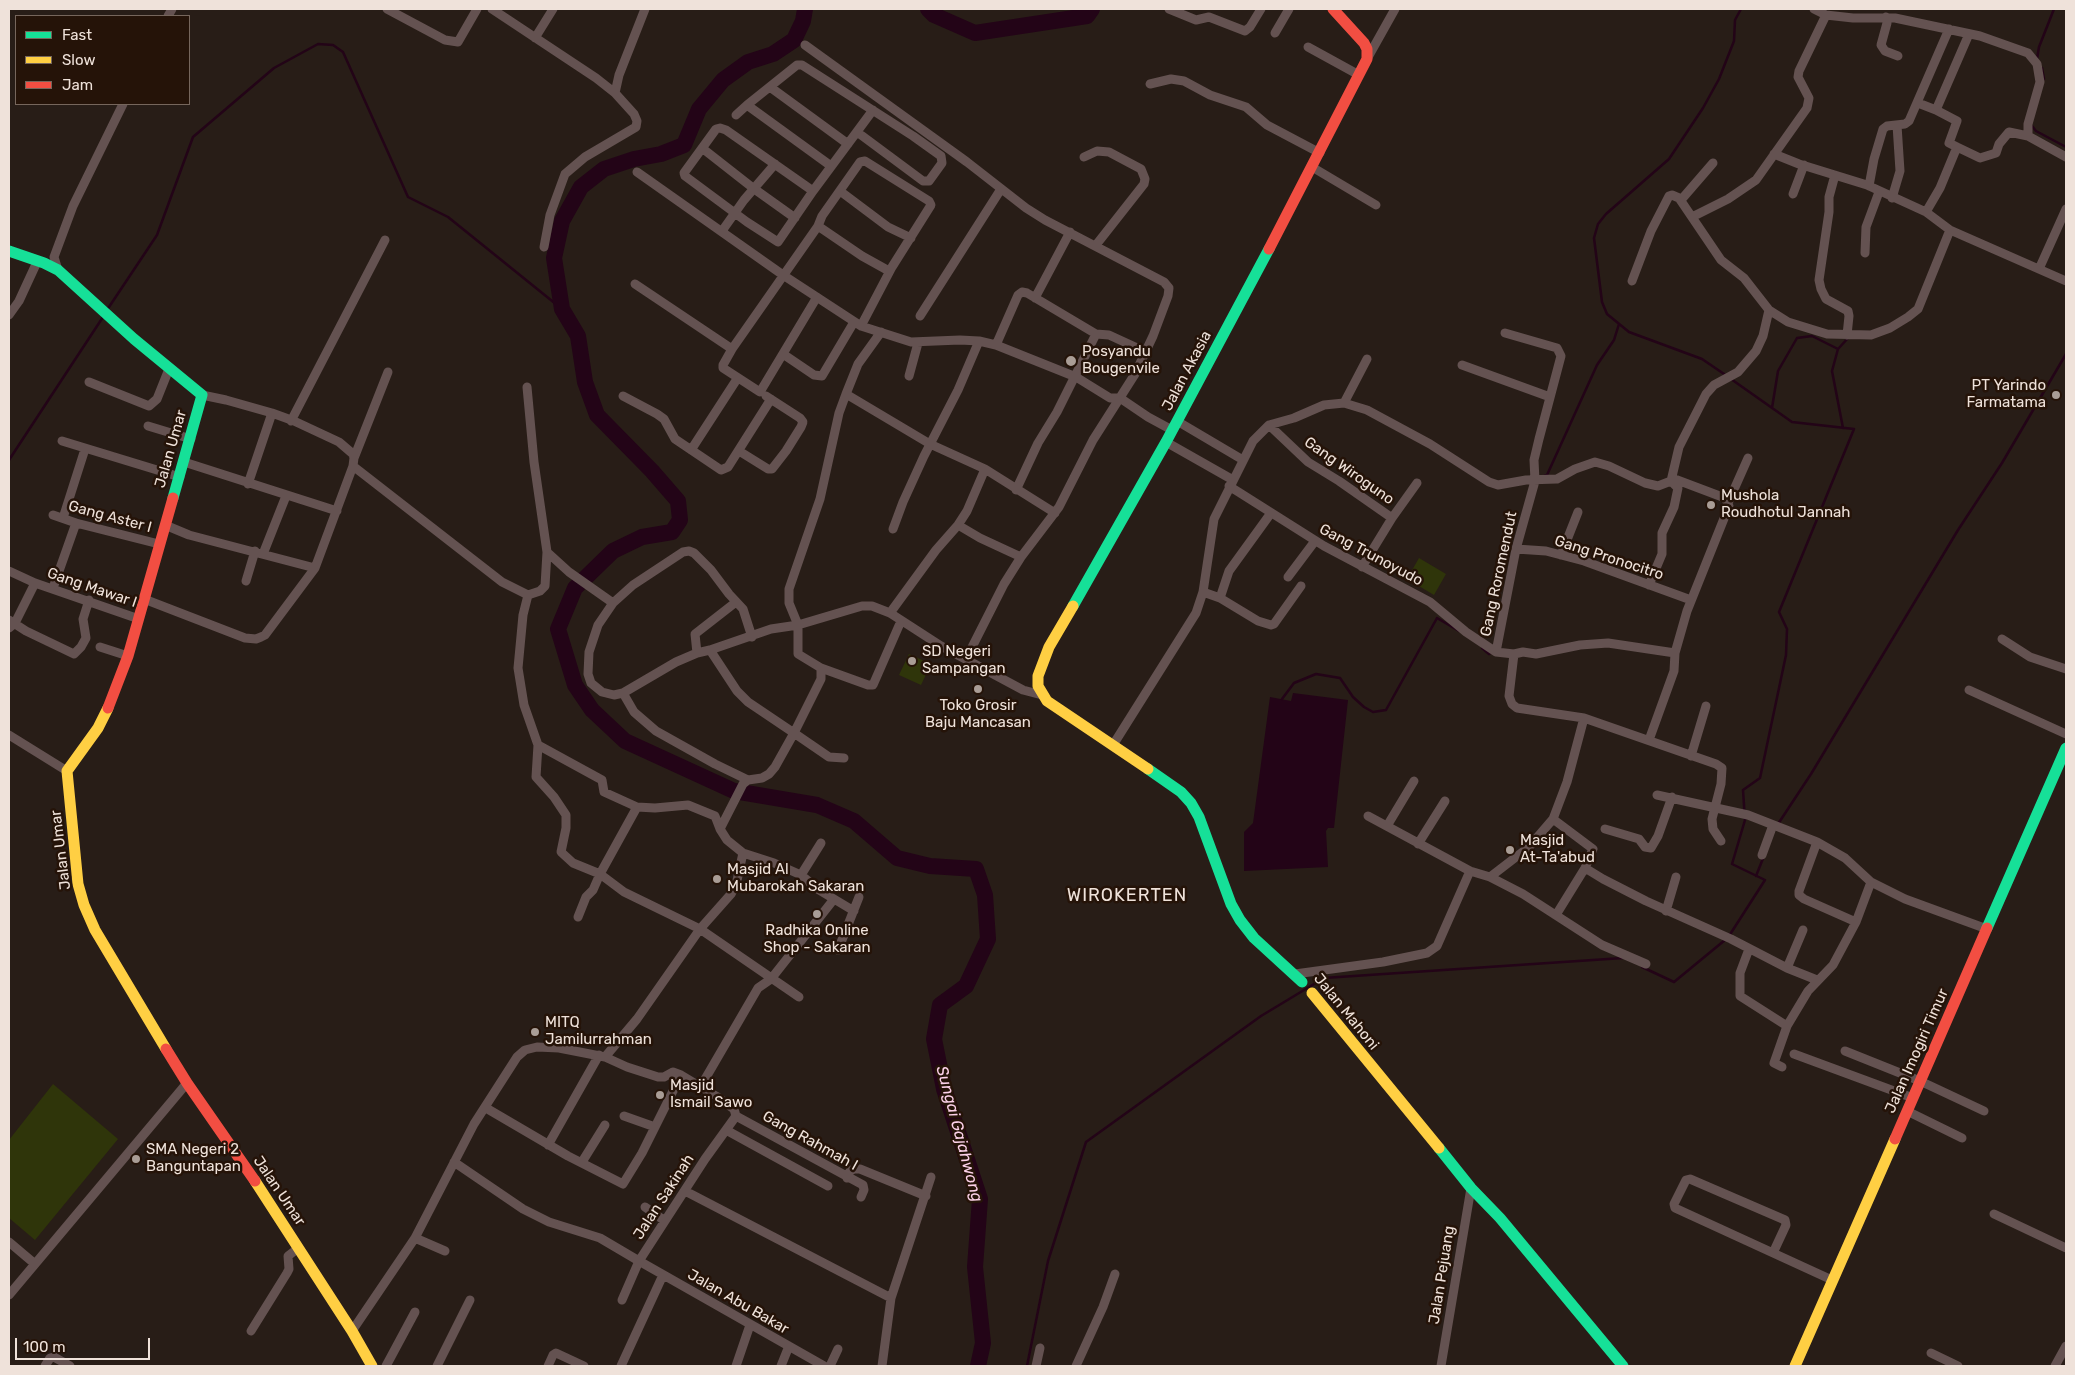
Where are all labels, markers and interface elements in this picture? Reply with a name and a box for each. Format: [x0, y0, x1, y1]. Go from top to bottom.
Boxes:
legend [15, 15, 190, 105]
text: Fast [62, 26, 92, 44]
text: Slow [62, 51, 95, 69]
text: Jam [62, 76, 93, 94]
street label: Jalan Akasia [1158, 328, 1216, 414]
place label: Posyandu Bougenvile [1082, 343, 1160, 378]
marker: Posyandu Bougenvile [1064, 354, 1078, 368]
place label: PT Yarindo Farmatama [1966, 377, 2046, 412]
marker: PT Yarindo Farmatama [2050, 389, 2062, 401]
street label: Jalan Umar [151, 408, 191, 490]
street label: Gang Wiroguno [1301, 433, 1397, 509]
place label: Mushola Roudhotul Jannah [1721, 487, 1851, 522]
street label: Gang Aster I [66, 497, 154, 537]
marker: Mushola Roudhotul Jannah [1705, 499, 1717, 511]
street label: Gang Roromendut [1477, 510, 1521, 638]
street label: Gang Trunoyudo [1316, 520, 1426, 590]
street label: Gang Pronocitro [1552, 532, 1666, 584]
street label: Gang Mawar I [45, 564, 139, 612]
place label: SD Negeri Sampangan [922, 643, 1006, 678]
marker: SD Negeri Sampangan [906, 655, 918, 667]
marker: Toko Grosir Baju Mancasan [972, 683, 984, 695]
place label: Toko Grosir Baju Mancasan [925, 697, 1031, 732]
street label: Jalan Umar [47, 809, 75, 891]
place label: Masjid At-Ta'abud [1520, 832, 1595, 867]
marker: Masjid At-Ta'abud [1504, 844, 1516, 856]
place label: Masjid Al Mubarokah Sakaran [727, 861, 864, 896]
marker: Masjid Al Mubarokah Sakaran [711, 873, 723, 885]
district label: WIROKERTEN [1066, 885, 1188, 907]
marker: Radhika Online Shop - Sakaran [811, 908, 823, 920]
place label: Radhika Online Shop - Sakaran [763, 922, 871, 957]
street label: Jalan Mahoni [1310, 970, 1382, 1054]
street label: Jalan Imogiri Timur [1881, 986, 1953, 1116]
place label: MITQ Jamilurrahman [545, 1014, 652, 1049]
marker: MITQ Jamilurrahman [529, 1026, 541, 1038]
water label: Sungai Gajahwong [932, 1064, 986, 1204]
place label: Masjid Ismail Sawo [670, 1077, 752, 1112]
marker: Masjid Ismail Sawo [654, 1089, 666, 1101]
street label: Gang Rahmah I [759, 1107, 861, 1175]
place label: SMA Negeri 2 Banguntapan [146, 1141, 241, 1176]
street label: Jalan Sakinah [630, 1151, 698, 1243]
marker: SMA Negeri 2 Banguntapan [130, 1153, 142, 1165]
street label: Jalan Umar [249, 1153, 309, 1229]
street label: Jalan Pejuang [1425, 1224, 1459, 1326]
street label: Jalan Abu Bakar [684, 1266, 792, 1338]
scale bar [18, 1328, 152, 1360]
text: 100 m [23, 1338, 65, 1356]

